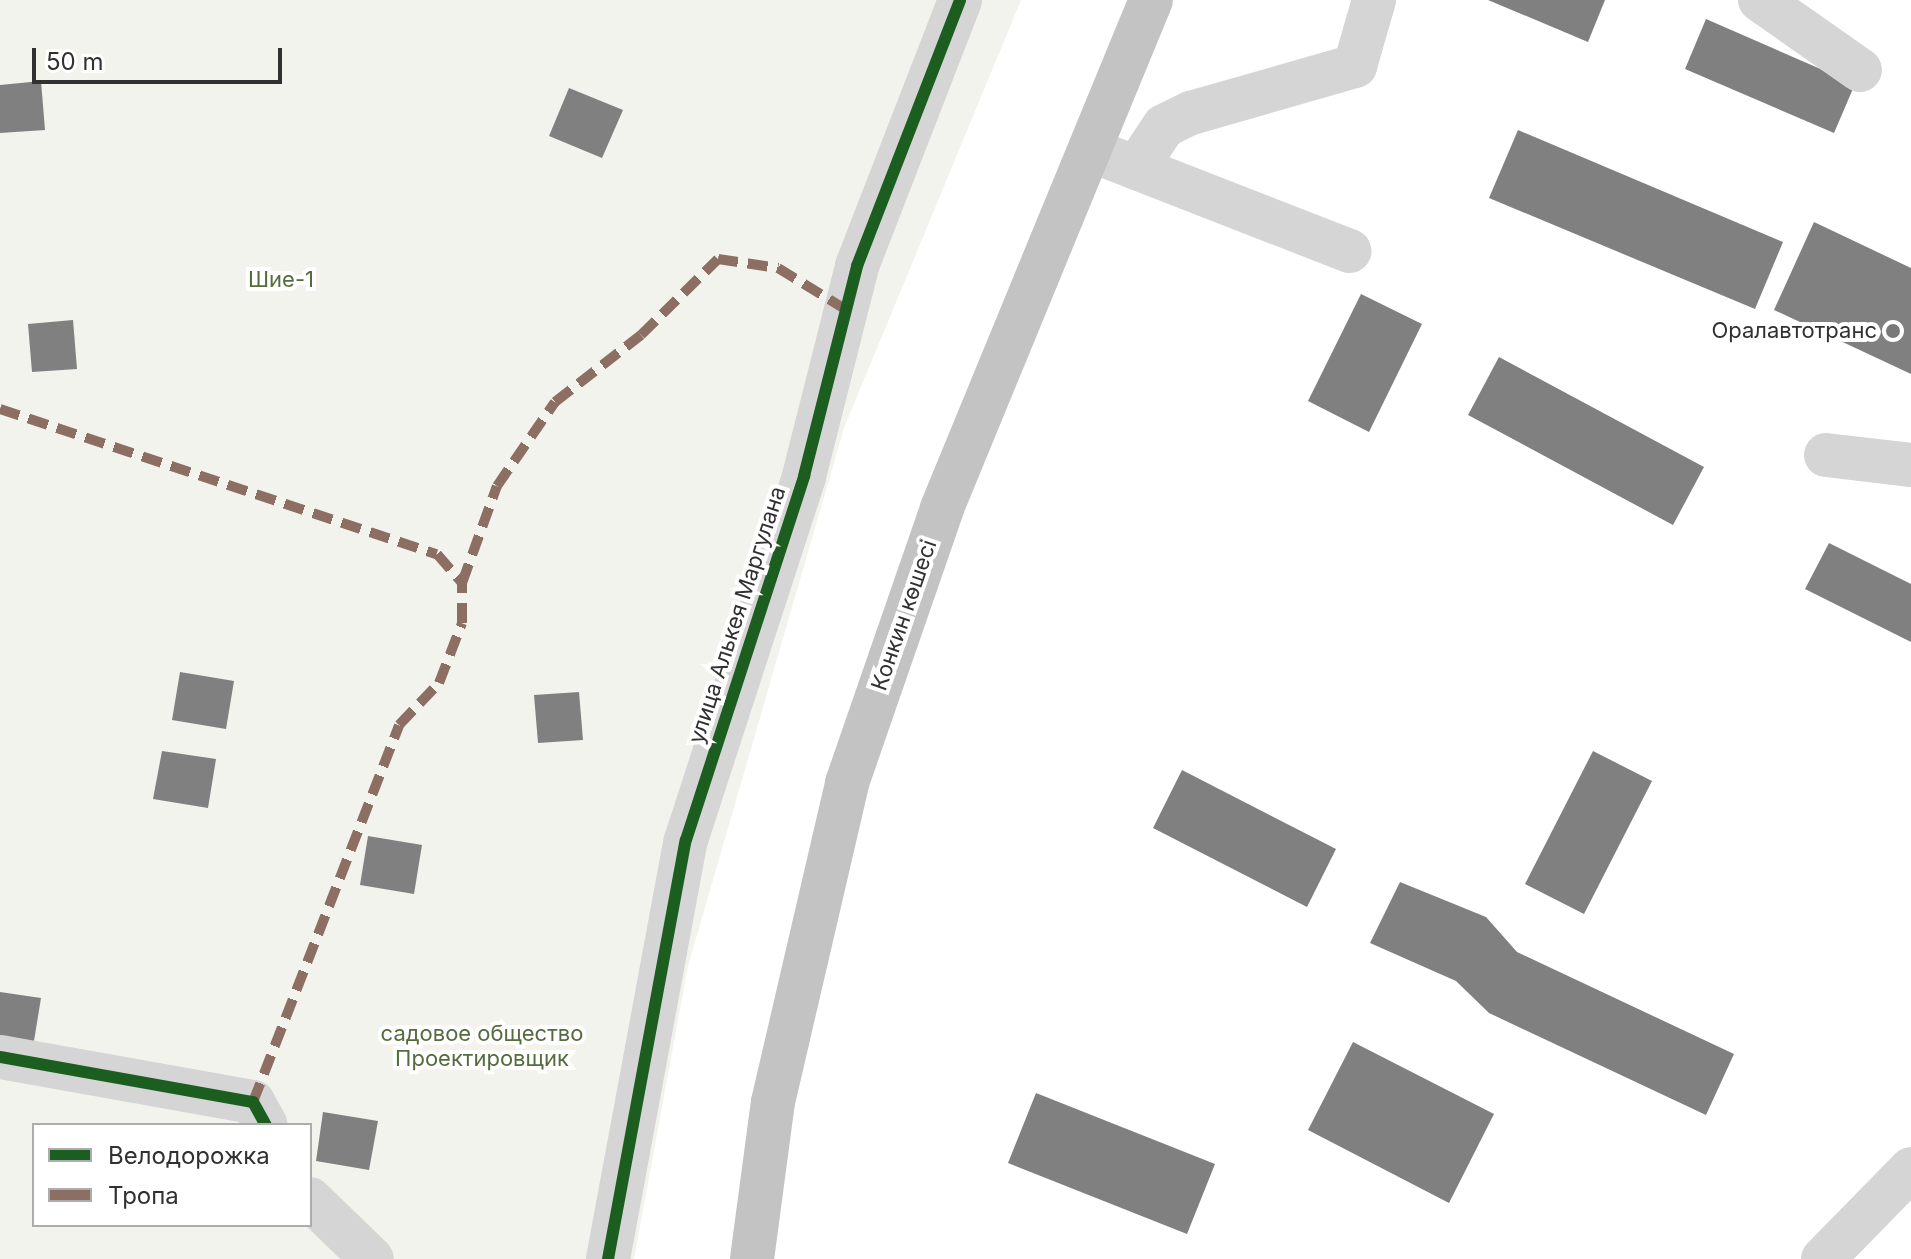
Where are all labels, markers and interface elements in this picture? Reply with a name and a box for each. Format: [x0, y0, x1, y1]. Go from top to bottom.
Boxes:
scale bar [36, 32, 286, 82]
text: 50 m [46, 47, 104, 76]
park label: Шие-1 [248, 267, 314, 293]
place label: Оралавтотранс [1711, 318, 1877, 344]
marker: Оралавтотранс [1884, 322, 1902, 340]
street label: улица Алькея Маргулана [683, 483, 791, 747]
street label: Конкин көшесі [866, 536, 942, 694]
park label: садовое общество Проектировщик [381, 1020, 583, 1072]
legend [32, 1123, 312, 1227]
text: Велодорожка [108, 1141, 270, 1170]
text: Тропа [108, 1181, 179, 1210]

